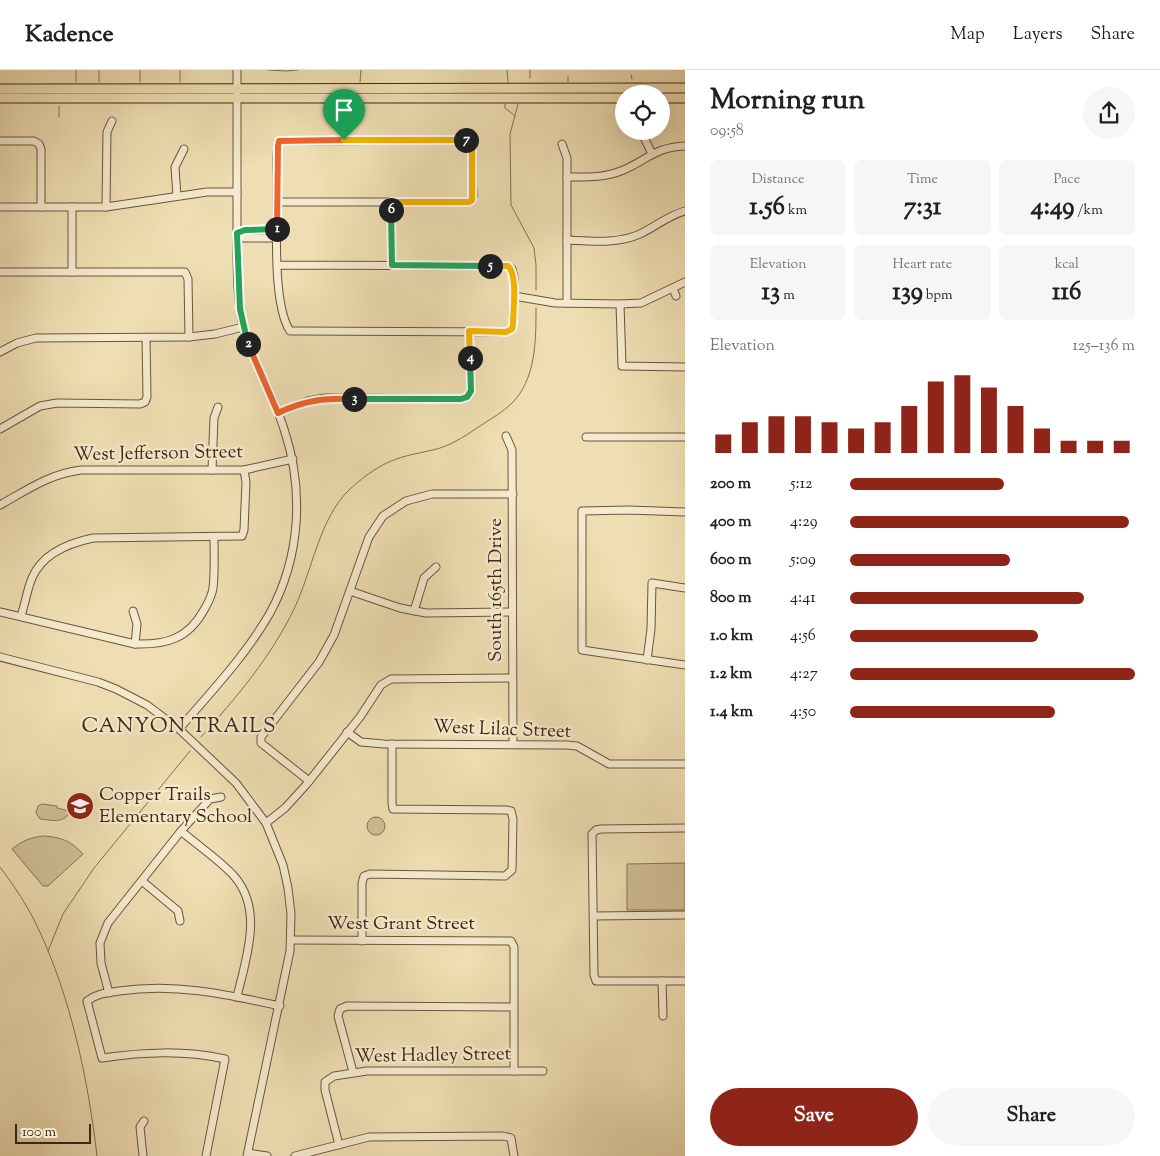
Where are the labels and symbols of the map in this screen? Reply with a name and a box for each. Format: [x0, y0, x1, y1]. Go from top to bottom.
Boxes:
pin [323, 89, 365, 140]
pin: 7 [454, 128, 478, 152]
pin: 6 [378, 198, 404, 222]
pin: 1 [264, 216, 290, 242]
pin: 5 [478, 254, 502, 278]
pin: 2 [236, 332, 260, 356]
pin: 4 [458, 346, 482, 370]
pin: 3 [342, 386, 366, 412]
street label: West Jefferson Street [73, 439, 244, 469]
street label: South 165th Drive [483, 518, 510, 662]
district label: CANYON TRAILS [82, 712, 276, 742]
street label: West Lilac Street [432, 714, 572, 746]
place label: Copper Trails Elementary School [99, 782, 252, 831]
school or university icon: Copper Trails Elementary School [65, 791, 95, 821]
street label: West Grant Street [327, 911, 476, 938]
street label: West Hadley Street [354, 1041, 512, 1071]
scale bar [15, 1121, 91, 1144]

